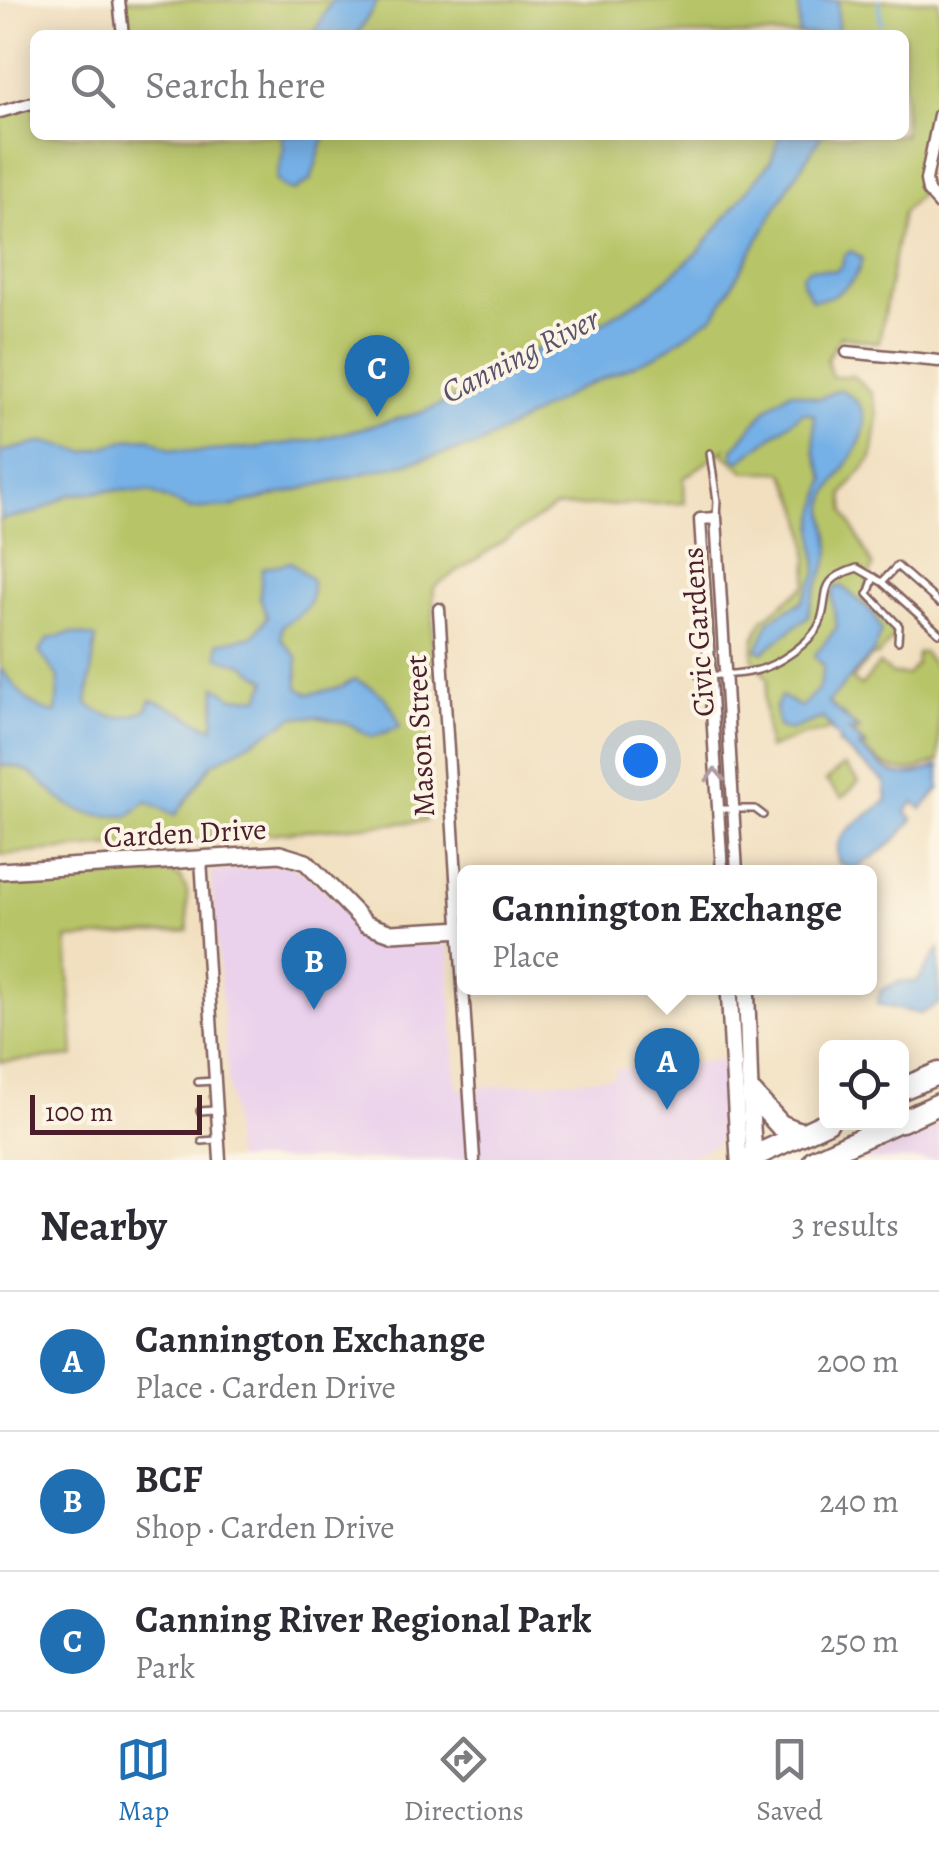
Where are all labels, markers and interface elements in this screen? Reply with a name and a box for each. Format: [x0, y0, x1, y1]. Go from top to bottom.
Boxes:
search box [30, 30, 909, 140]
icon: search [65, 58, 120, 113]
text: Search here [145, 59, 326, 111]
water label: Canning River [434, 296, 607, 414]
pin: C [344, 334, 410, 417]
street label: Civic Gardens [672, 546, 724, 718]
street label: Mason Street [396, 654, 444, 818]
your location [615, 735, 666, 786]
one-way arrow [705, 767, 726, 783]
street label: Carden Drive [102, 809, 268, 857]
popup [457, 865, 877, 995]
text: Cannington Exchange [492, 882, 842, 934]
pin: B [282, 928, 346, 1010]
text: Place [492, 934, 559, 978]
pin: A [634, 1028, 700, 1110]
map controls [819, 1040, 909, 1130]
button: locate [819, 1040, 909, 1130]
scale bar [30, 1090, 202, 1134]
text: 100 m [45, 1093, 113, 1131]
text: Nearby [40, 1197, 167, 1254]
text: 3 results [792, 1203, 899, 1247]
text: Cannington Exchange [135, 1313, 486, 1365]
text: A [62, 1339, 83, 1383]
text: 200 m [817, 1339, 899, 1383]
text: Place · Carden Drive [135, 1365, 396, 1409]
text: BCF [135, 1453, 202, 1505]
text: B [62, 1479, 83, 1523]
text: 240 m [819, 1479, 899, 1523]
text: Shop · Carden Drive [135, 1505, 395, 1549]
text: Canning River Regional Park [135, 1593, 591, 1645]
text: C [63, 1619, 82, 1663]
text: 250 m [820, 1619, 899, 1663]
text: Park [135, 1645, 195, 1689]
tab: Map [116, 1732, 171, 1830]
tab: Directions [404, 1732, 524, 1830]
tab: Saved [756, 1732, 823, 1830]

